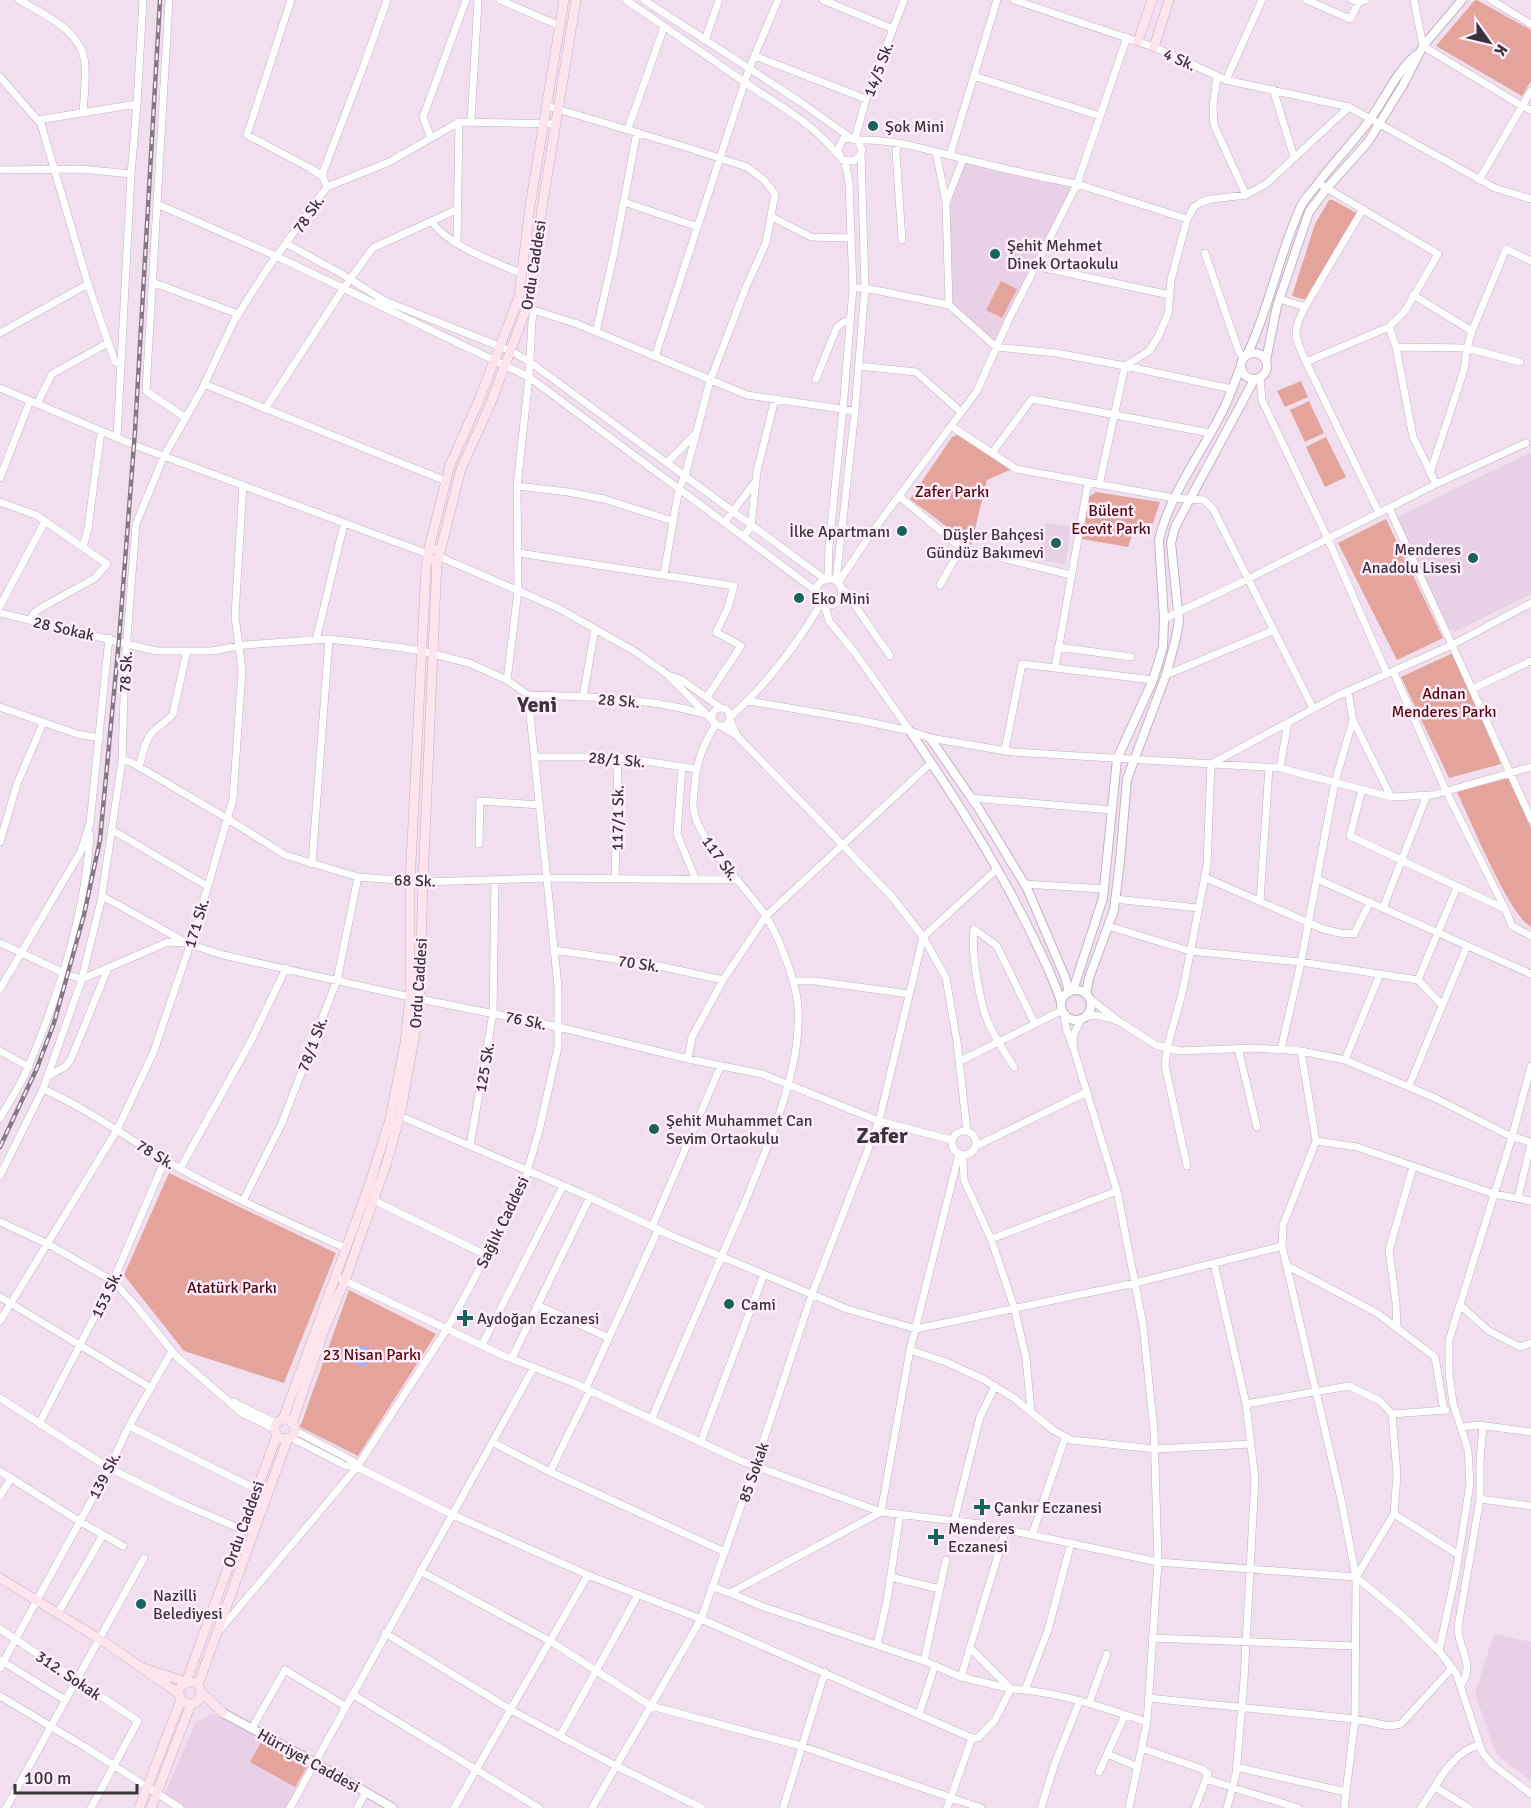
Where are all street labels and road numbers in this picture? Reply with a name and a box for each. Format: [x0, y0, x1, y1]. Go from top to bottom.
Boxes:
street label: 14/5 Sk. [859, 39, 899, 100]
street label: 4 Sk. [1160, 44, 1199, 76]
street label: 78 Sk. [289, 192, 329, 237]
street label: Ordu Caddesi [517, 219, 551, 312]
street label: 28 Sokak [31, 612, 96, 646]
street label: 78 Sk. [115, 651, 137, 694]
street label: 28 Sk. [597, 689, 641, 713]
street label: 28/1 Sk. [587, 748, 646, 772]
street label: 117/1 Sk. [607, 785, 629, 851]
street label: 117 Sk. [697, 832, 743, 885]
street label: 68 Sk. [394, 870, 436, 892]
street label: 171 Sk. [180, 896, 214, 950]
street label: Ordu Caddesi [406, 937, 432, 1029]
street label: 70 Sk. [617, 951, 661, 977]
street label: 76 Sk. [503, 1007, 548, 1035]
street label: 78/1 Sk. [293, 1014, 333, 1075]
street label: 125 Sk. [471, 1041, 499, 1094]
street label: 78 Sk. [132, 1135, 179, 1174]
street label: Sağlık Caddesi [472, 1173, 534, 1272]
street label: 153 Sk. [87, 1267, 127, 1322]
street label: 85 Sokak [734, 1440, 774, 1505]
street label: 139 Sk. [84, 1448, 126, 1502]
street label: Ordu Caddesi [219, 1478, 269, 1571]
street label: 312. Sokak [32, 1647, 105, 1705]
street label: Hürriyet Caddesi [254, 1724, 363, 1797]

